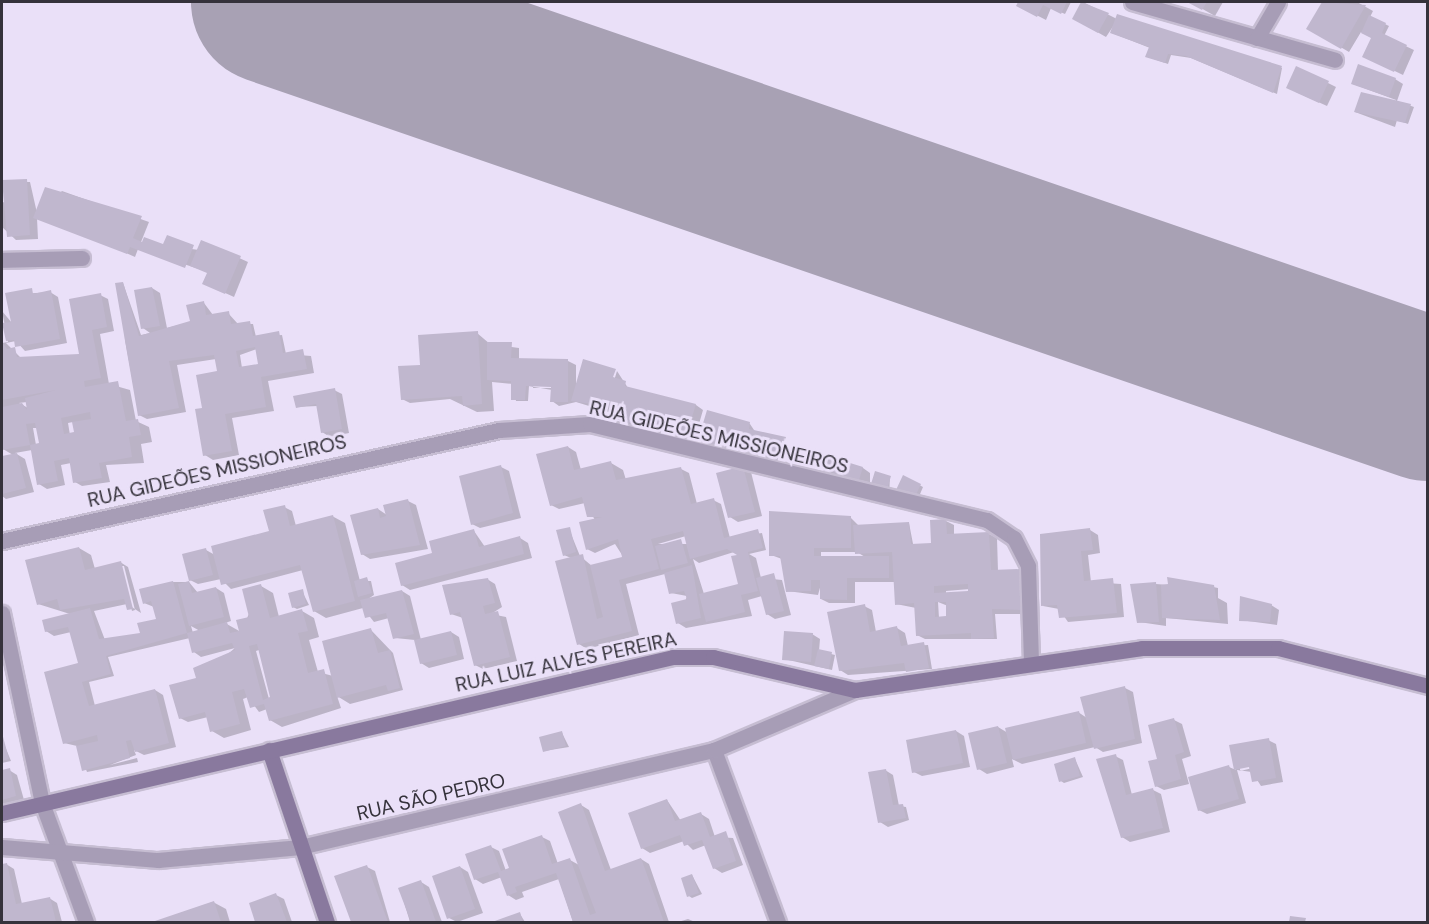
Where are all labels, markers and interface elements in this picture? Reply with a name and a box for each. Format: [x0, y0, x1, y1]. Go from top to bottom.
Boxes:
street label: RUA GIDEÕES MISSIONEIROS [587, 395, 851, 479]
street label: RUA GIDEÕES MISSIONEIROS [85, 429, 349, 513]
street label: RUA LUIZ ALVES PEREIRA [453, 627, 679, 697]
street label: RUA SÃO PEDRO [354, 768, 508, 826]

